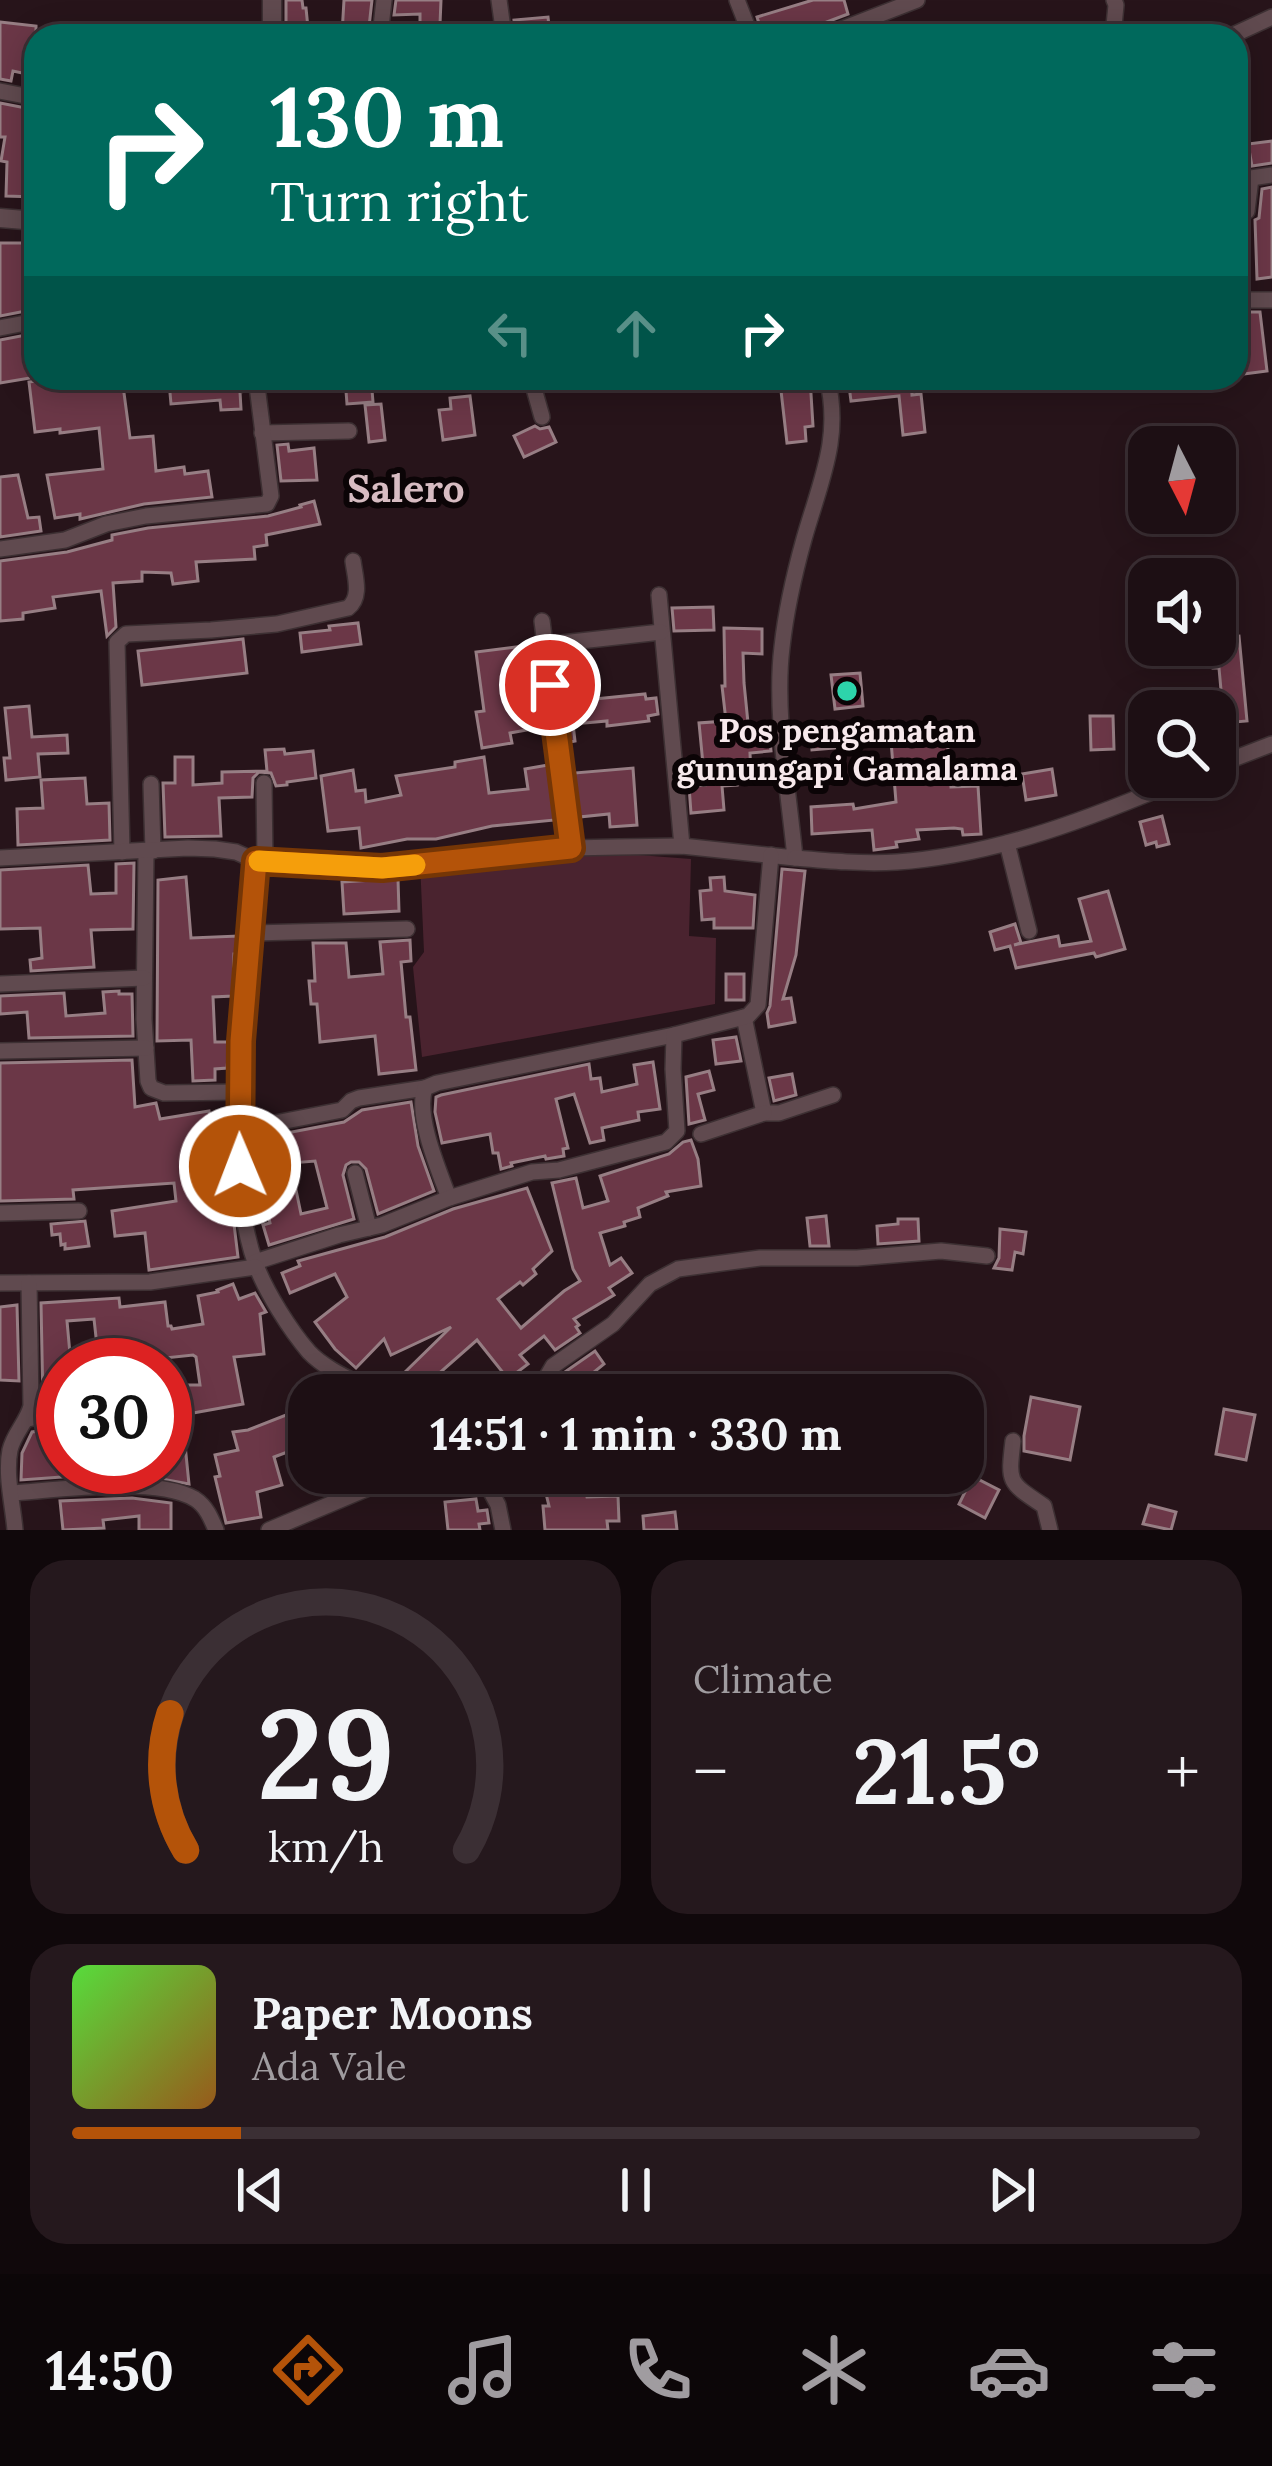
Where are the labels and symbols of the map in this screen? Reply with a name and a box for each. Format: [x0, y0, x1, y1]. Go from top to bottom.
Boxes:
north arrow [1128, 426, 1236, 534]
district label: Salero [347, 463, 465, 513]
pin [499, 634, 601, 736]
marker: Pos pengamatan gunungapi Gamalama [834, 678, 860, 704]
place label: Pos pengamatan gunungapi Gamalama [677, 709, 1017, 789]
position arrow [177, 1103, 303, 1229]
speed limit sign: 30 [36, 1338, 192, 1494]

